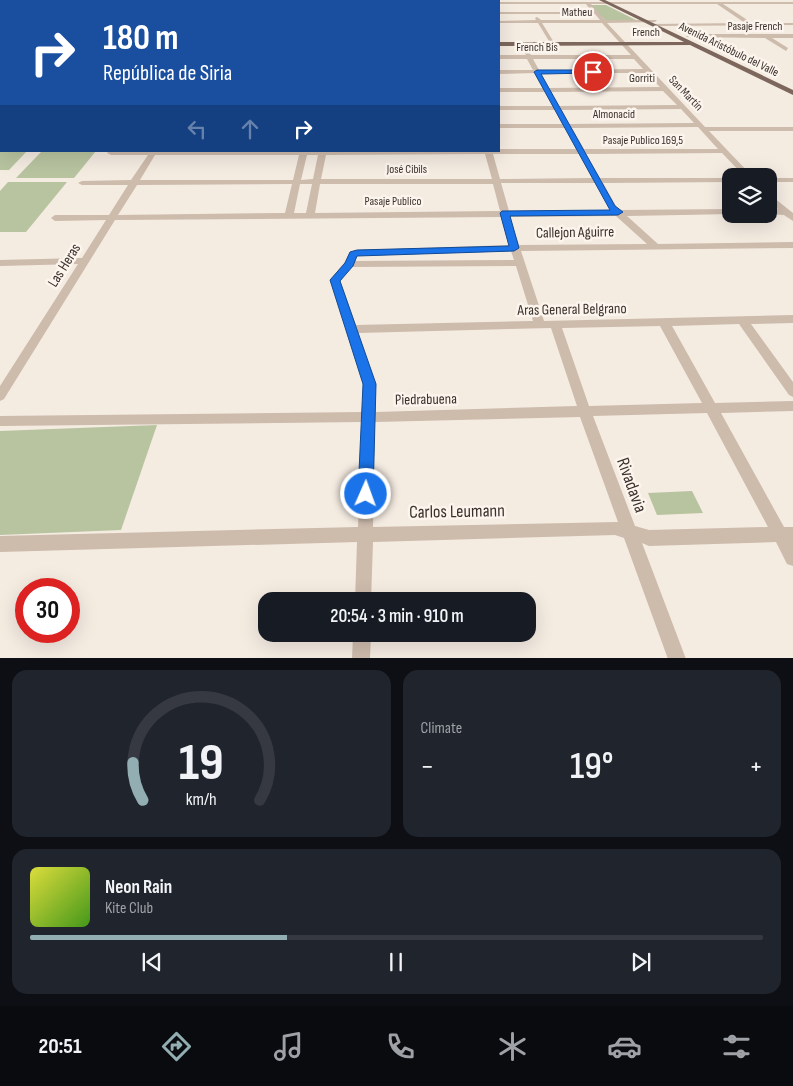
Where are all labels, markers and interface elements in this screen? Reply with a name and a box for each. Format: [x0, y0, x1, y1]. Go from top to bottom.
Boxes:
street label: Matheu [562, 5, 592, 20]
text: 180 m [103, 17, 179, 60]
street label: Avenida Aristóbulo del Valle [676, 18, 781, 80]
street label: Pasaje French [728, 19, 782, 34]
icon: right [20, 20, 85, 85]
street label: French [632, 25, 660, 40]
street label: French Bis [516, 40, 558, 55]
pin [572, 51, 614, 93]
icon: arrive [579, 58, 607, 86]
text: República de Siria [103, 60, 232, 87]
street label: Gorriti [629, 71, 655, 86]
street label: San Martín [665, 73, 706, 114]
street label: Almonacid [592, 107, 635, 122]
icon: left [183, 115, 211, 143]
icon: ahead [236, 115, 264, 143]
icon: right [289, 115, 317, 143]
street label: Pasaje Publico 169,5 [603, 133, 683, 148]
street label: José Cibils [386, 162, 427, 177]
map controls [722, 168, 777, 223]
button: layers [722, 168, 777, 223]
street label: Pasaje Publico [365, 194, 421, 209]
street label: Callejon Aguirre [536, 222, 614, 243]
street label: Las Heras [44, 240, 85, 291]
street label: Aras General Belgrano [516, 299, 627, 320]
street label: Piedrabuena [395, 389, 457, 410]
street label: Rivadavia [612, 455, 651, 516]
position arrow [339, 467, 391, 519]
street label: Carlos Leumann [409, 500, 505, 523]
speed limit sign: 30 [15, 578, 80, 643]
text: 20:54 · 3 min · 910 m [330, 605, 464, 628]
text: Climate [421, 719, 462, 738]
text: 19 [179, 732, 224, 795]
text: 19° [570, 744, 613, 789]
text: − [421, 750, 434, 783]
text: + [749, 750, 763, 783]
text: km/h [186, 789, 217, 810]
text: Neon Rain [105, 876, 172, 899]
text: Kite Club [105, 899, 153, 918]
icon: previous [138, 948, 166, 976]
icon: pause [382, 948, 410, 976]
icon: next [627, 948, 655, 976]
icon: directions [159, 1029, 194, 1064]
icon: music [271, 1029, 306, 1064]
icon: phone [383, 1029, 418, 1064]
icon: climate [495, 1029, 530, 1064]
icon: car [607, 1029, 642, 1064]
icon: filters [719, 1029, 754, 1064]
text: 20:51 [39, 1033, 82, 1060]

